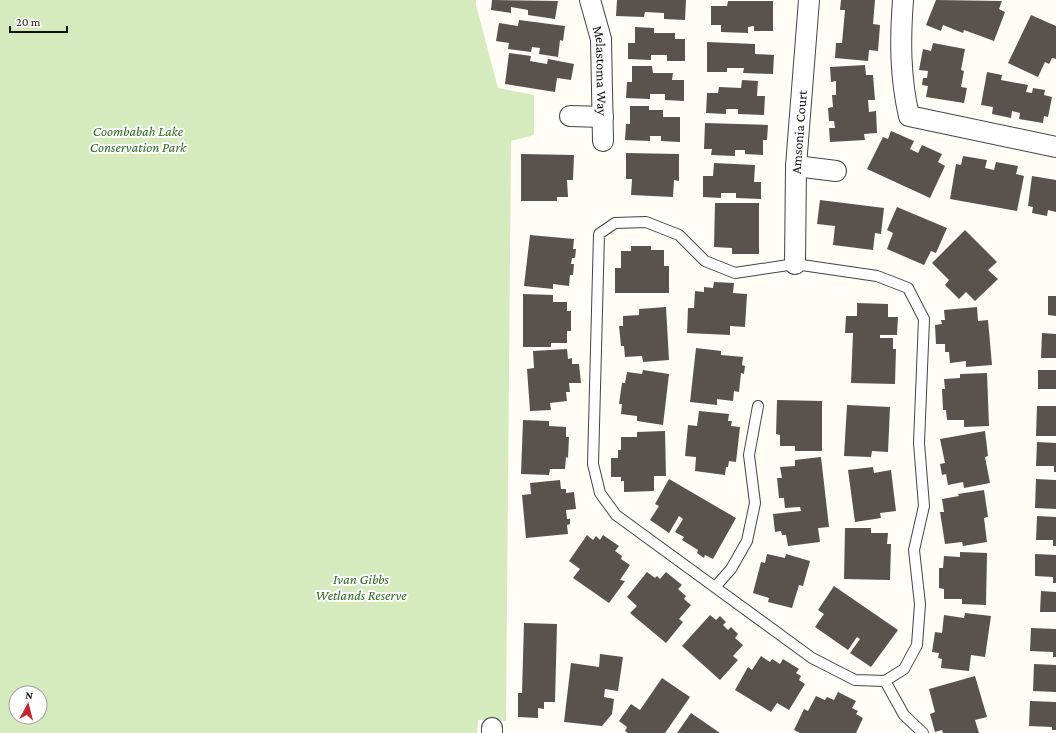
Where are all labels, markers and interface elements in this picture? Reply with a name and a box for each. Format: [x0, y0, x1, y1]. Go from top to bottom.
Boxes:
scale bar [10, 8, 67, 34]
text: 20 m [16, 15, 41, 29]
street label: Melastoma Way [590, 24, 611, 116]
street label: Amsonia Court [788, 89, 810, 174]
park label: Coombabah Lake Conservation Park [90, 123, 187, 155]
park label: Ivan Gibbs Wetlands Reserve [315, 571, 407, 603]
north arrow [8, 685, 48, 725]
text: N [25, 689, 34, 702]

